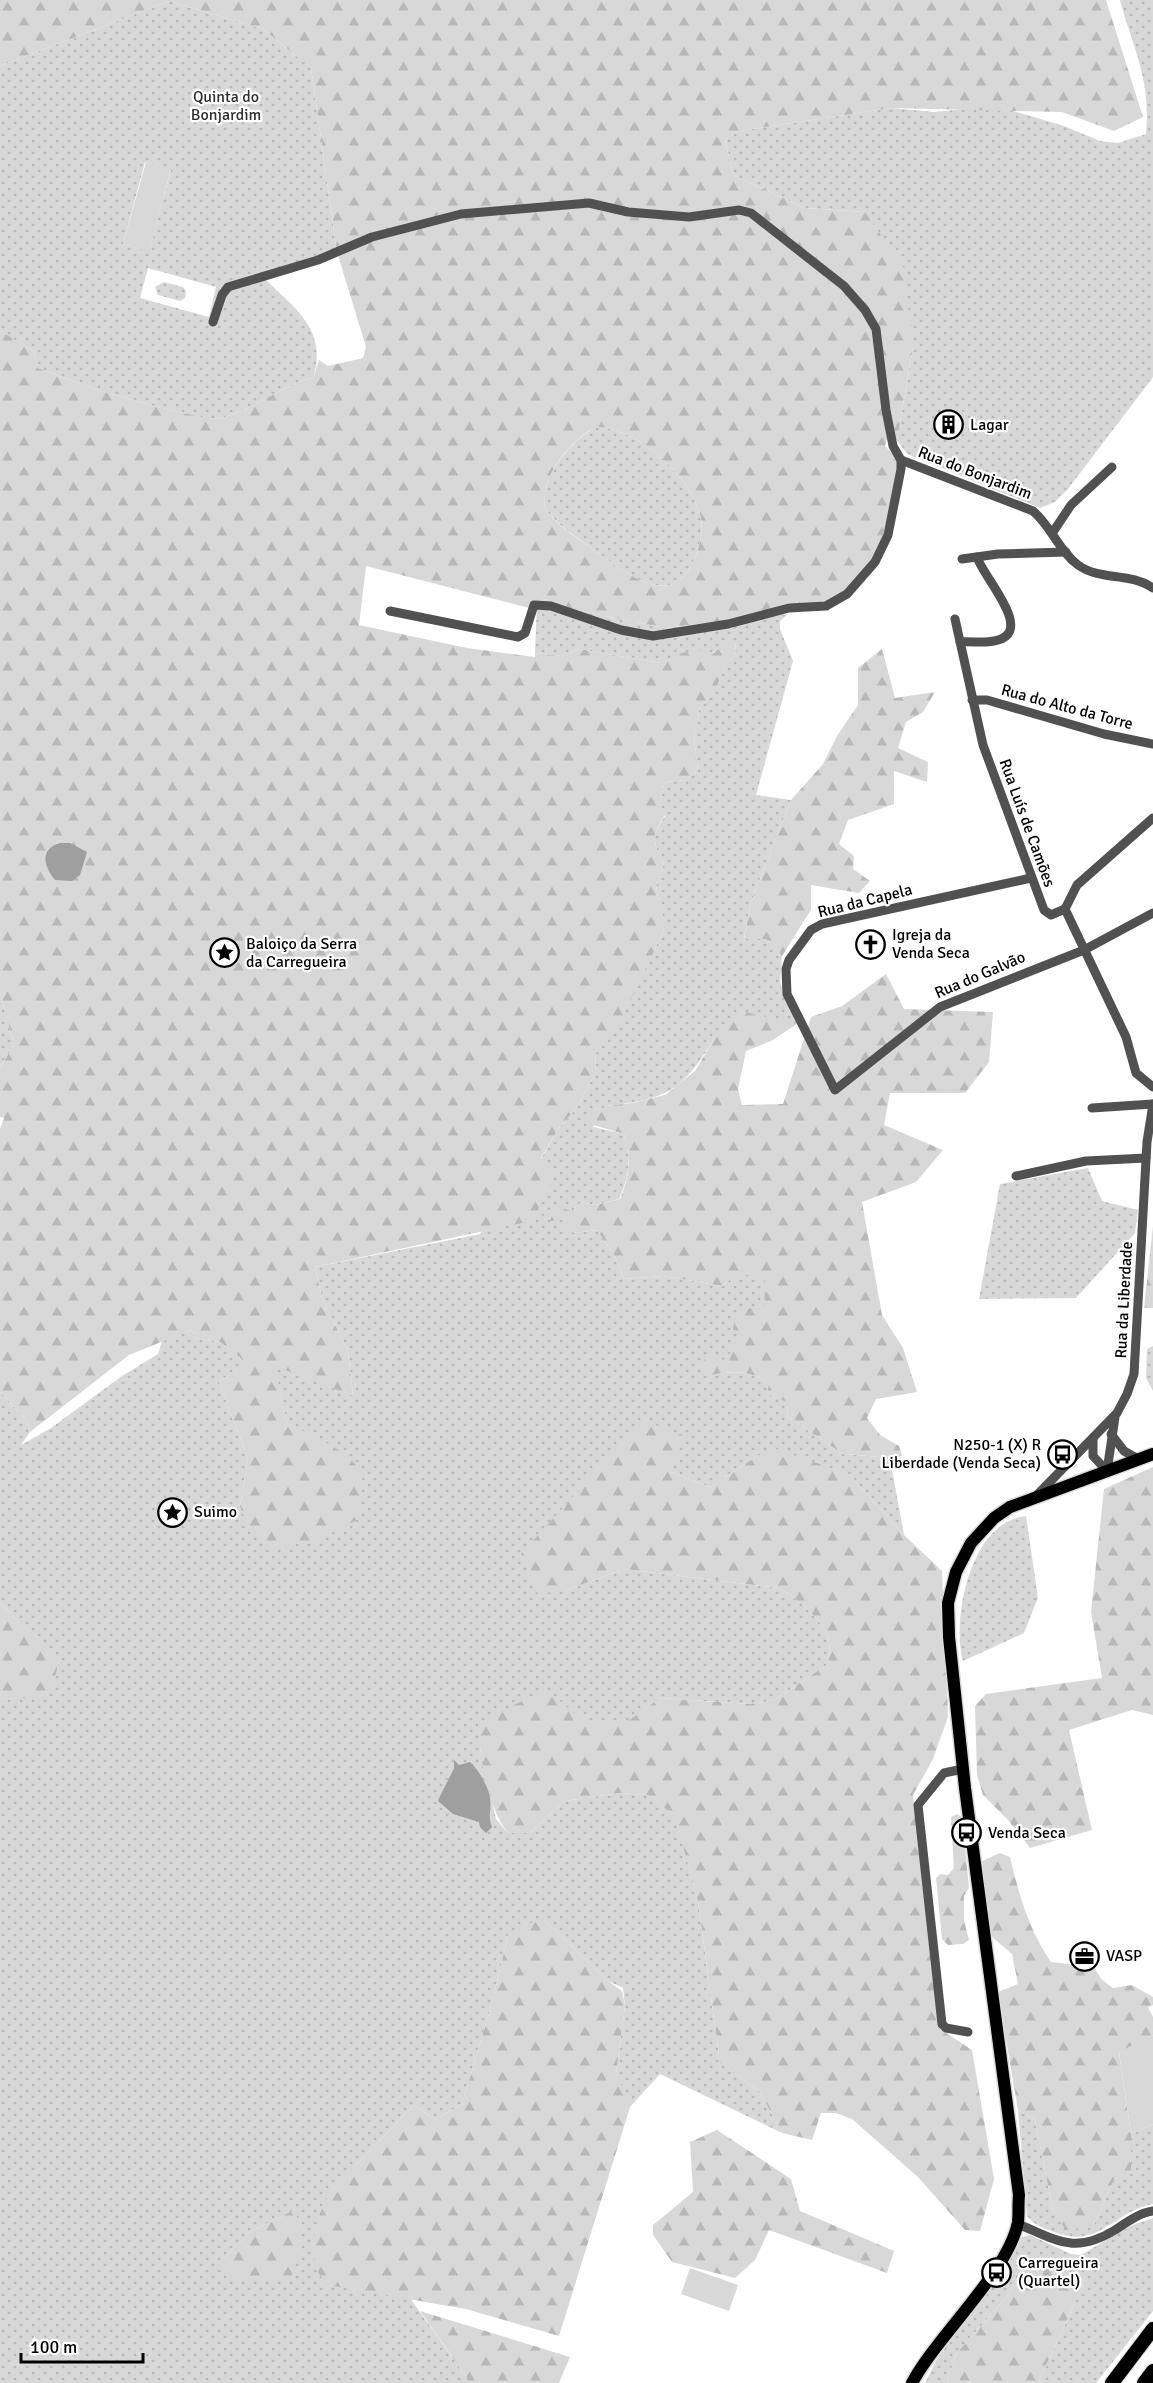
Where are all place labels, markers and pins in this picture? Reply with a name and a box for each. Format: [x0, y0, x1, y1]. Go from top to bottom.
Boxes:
building icon: Lagar [933, 409, 965, 441]
place label: Lagar [970, 415, 1009, 435]
place label: Igreja da Venda Seca [892, 925, 970, 963]
church icon: Igreja da Venda Seca [855, 928, 887, 960]
place label: Baloiço da Serra da Carregueira [246, 934, 357, 972]
place icon: Baloiço da Serra da Carregueira [209, 937, 241, 969]
place label: N250-1 (X) R Liberdade (Venda Seca) [881, 1435, 1041, 1473]
bus stop icon: N250-1 (X) R Liberdade (Venda Seca) [1046, 1438, 1078, 1470]
place icon: Suimo [157, 1496, 189, 1528]
place label: Suimo [194, 1502, 237, 1522]
bus stop icon: Venda Seca [951, 1817, 983, 1849]
place label: Venda Seca [988, 1823, 1066, 1843]
office icon: VASP [1069, 1940, 1101, 1972]
place label: VASP [1106, 1946, 1142, 1966]
place label: Carregueira (Quartel) [1018, 2253, 1099, 2291]
bus stop icon: Carregueira (Quartel) [981, 2256, 1013, 2288]

